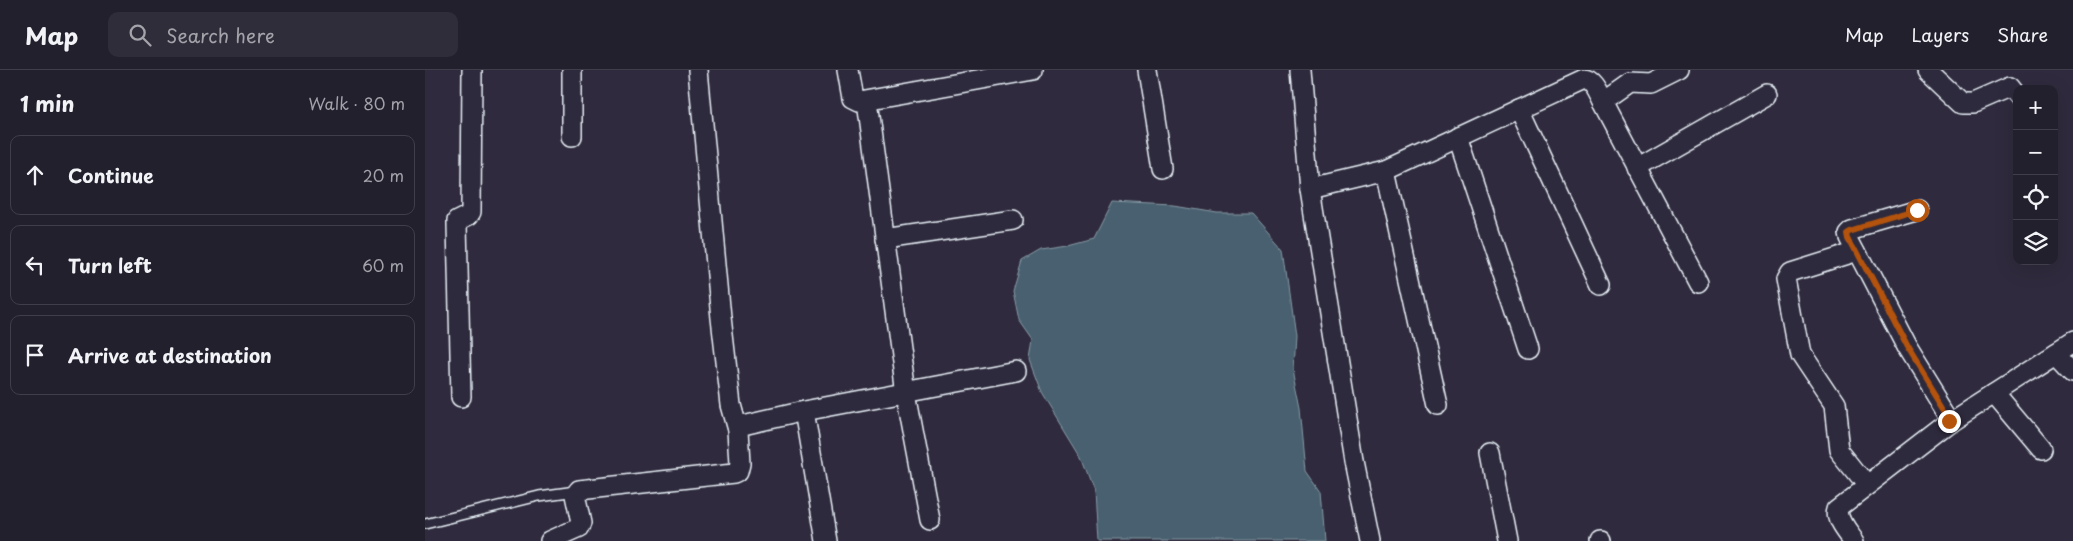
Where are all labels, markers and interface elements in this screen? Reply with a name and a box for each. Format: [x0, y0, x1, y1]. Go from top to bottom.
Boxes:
search box [108, 12, 458, 57]
text: Map [25, 17, 78, 53]
icon: search [126, 21, 154, 49]
text: Search here [166, 21, 275, 49]
text: Map [1845, 21, 1884, 48]
text: Layers [1912, 21, 1969, 48]
text: Share [1997, 21, 2048, 48]
map controls [2013, 85, 2058, 265]
button: + [2013, 85, 2058, 130]
text: 1 min [20, 87, 74, 119]
text: Walk · 80 m [308, 91, 405, 115]
button: − [2013, 130, 2058, 175]
icon: ahead [21, 161, 49, 189]
text: Continue [68, 161, 154, 189]
text: 20 m [363, 163, 404, 187]
button: locate [2013, 175, 2058, 220]
route start [1906, 199, 1929, 222]
button: layers [2013, 220, 2058, 265]
icon: left [21, 251, 49, 279]
text: Turn left [68, 251, 152, 279]
text: 60 m [362, 253, 404, 277]
icon: arrive [21, 341, 49, 369]
text: Arrive at destination [68, 341, 272, 369]
route end [1938, 410, 1961, 433]

